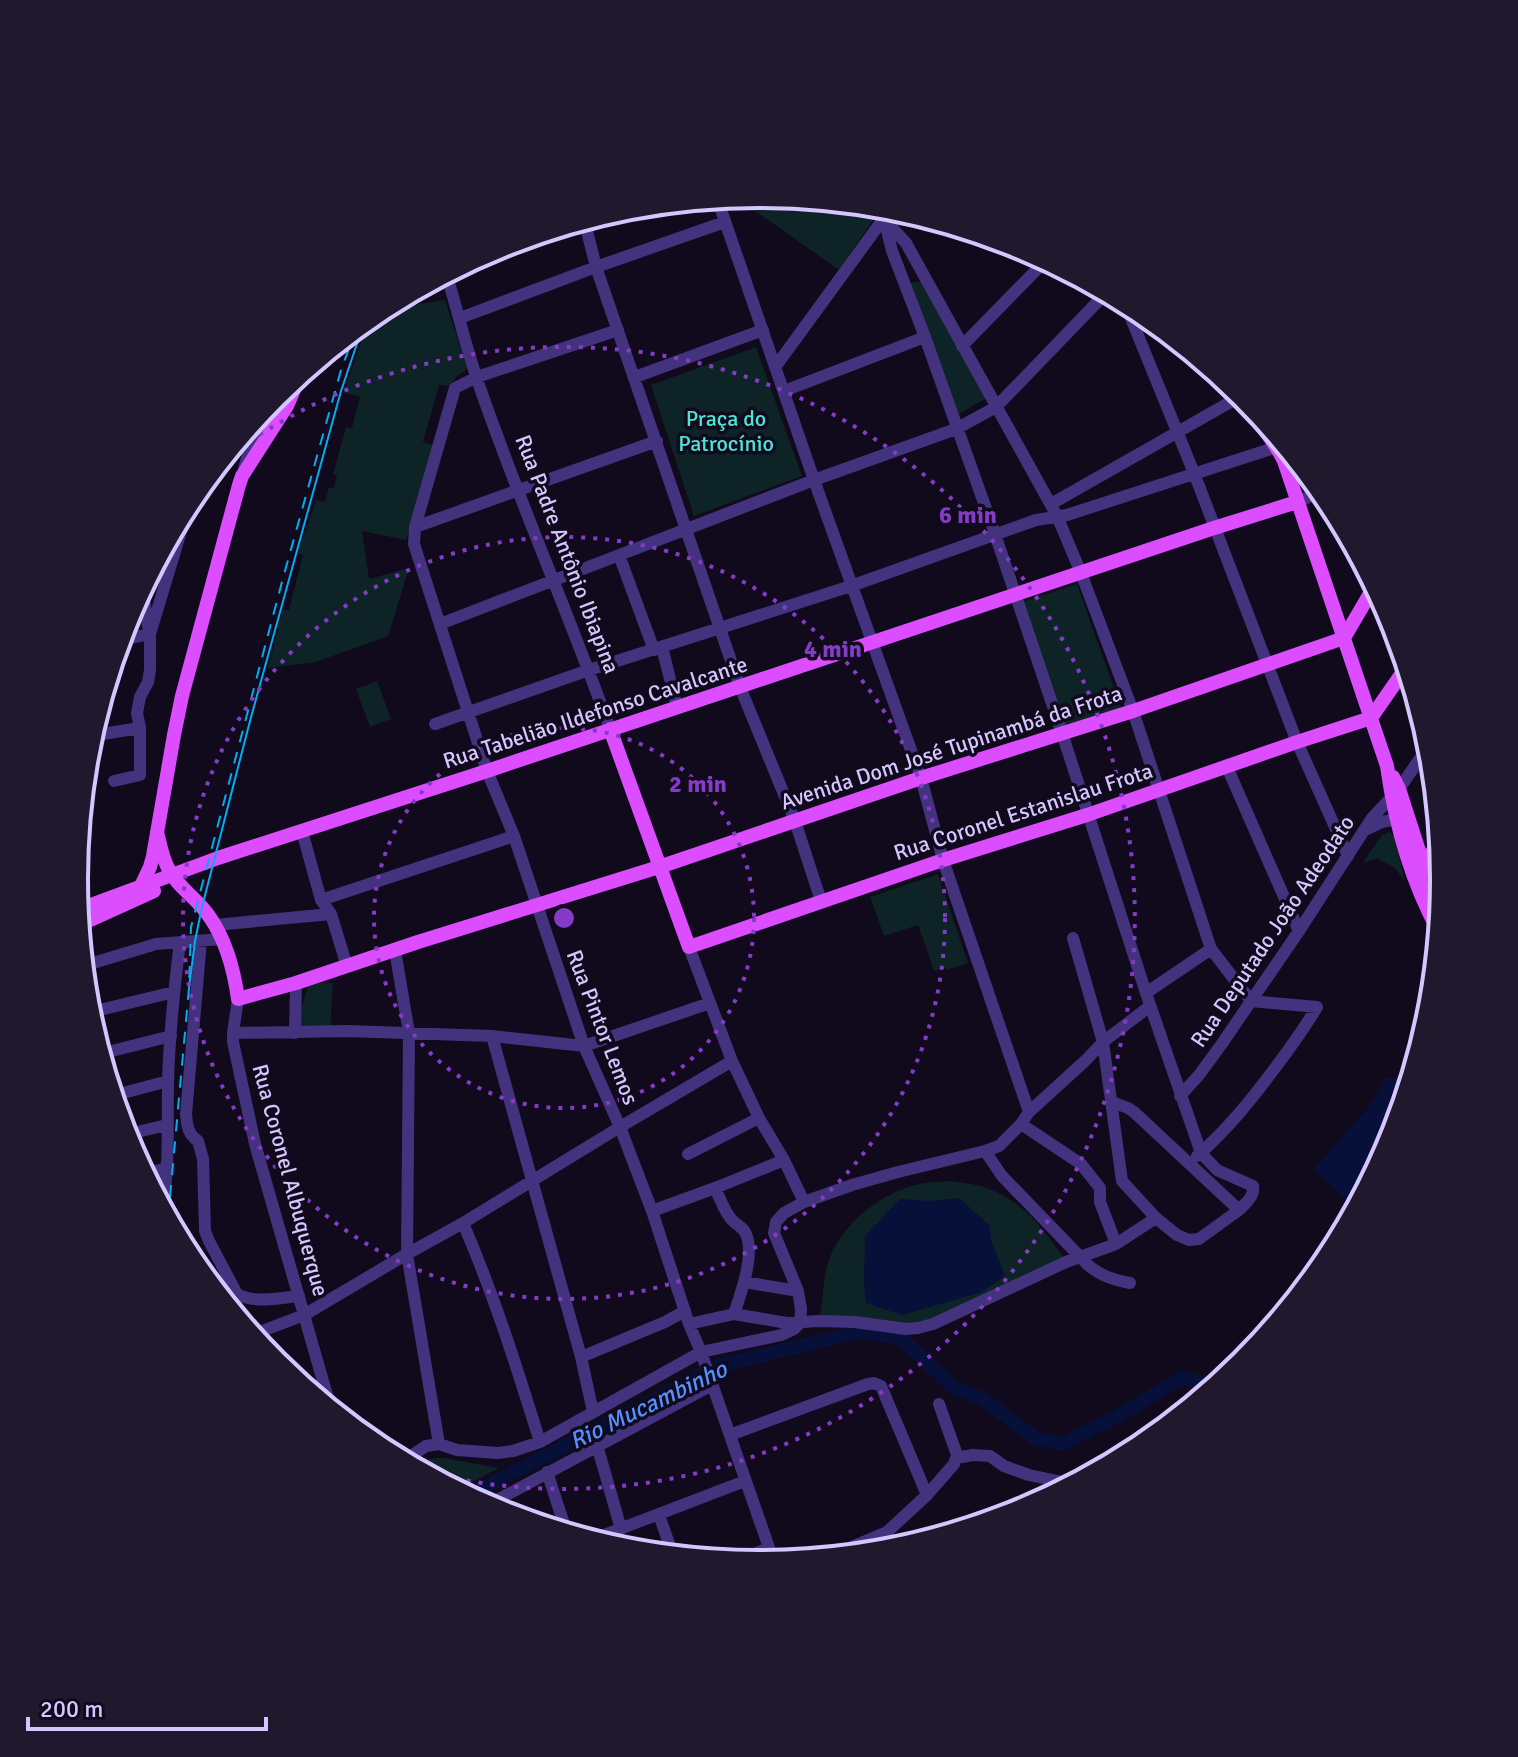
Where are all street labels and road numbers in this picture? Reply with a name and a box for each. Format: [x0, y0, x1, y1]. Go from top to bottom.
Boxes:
street label: Rua Padre Antônio Ibiapina [509, 431, 626, 677]
street label: Rua Tabelião Ildefonso Cavalcante [439, 650, 751, 775]
street label: Avenida Dom José Tupinambá da Frota [777, 679, 1125, 816]
street label: Rua Coronel Estanislau Frota [890, 757, 1156, 866]
street label: Rua Deputado João Adeodato [1185, 810, 1360, 1052]
street label: Rua Pintor Lemos [561, 946, 644, 1108]
street label: Rua Coronel Albuquerque [247, 1061, 335, 1299]

